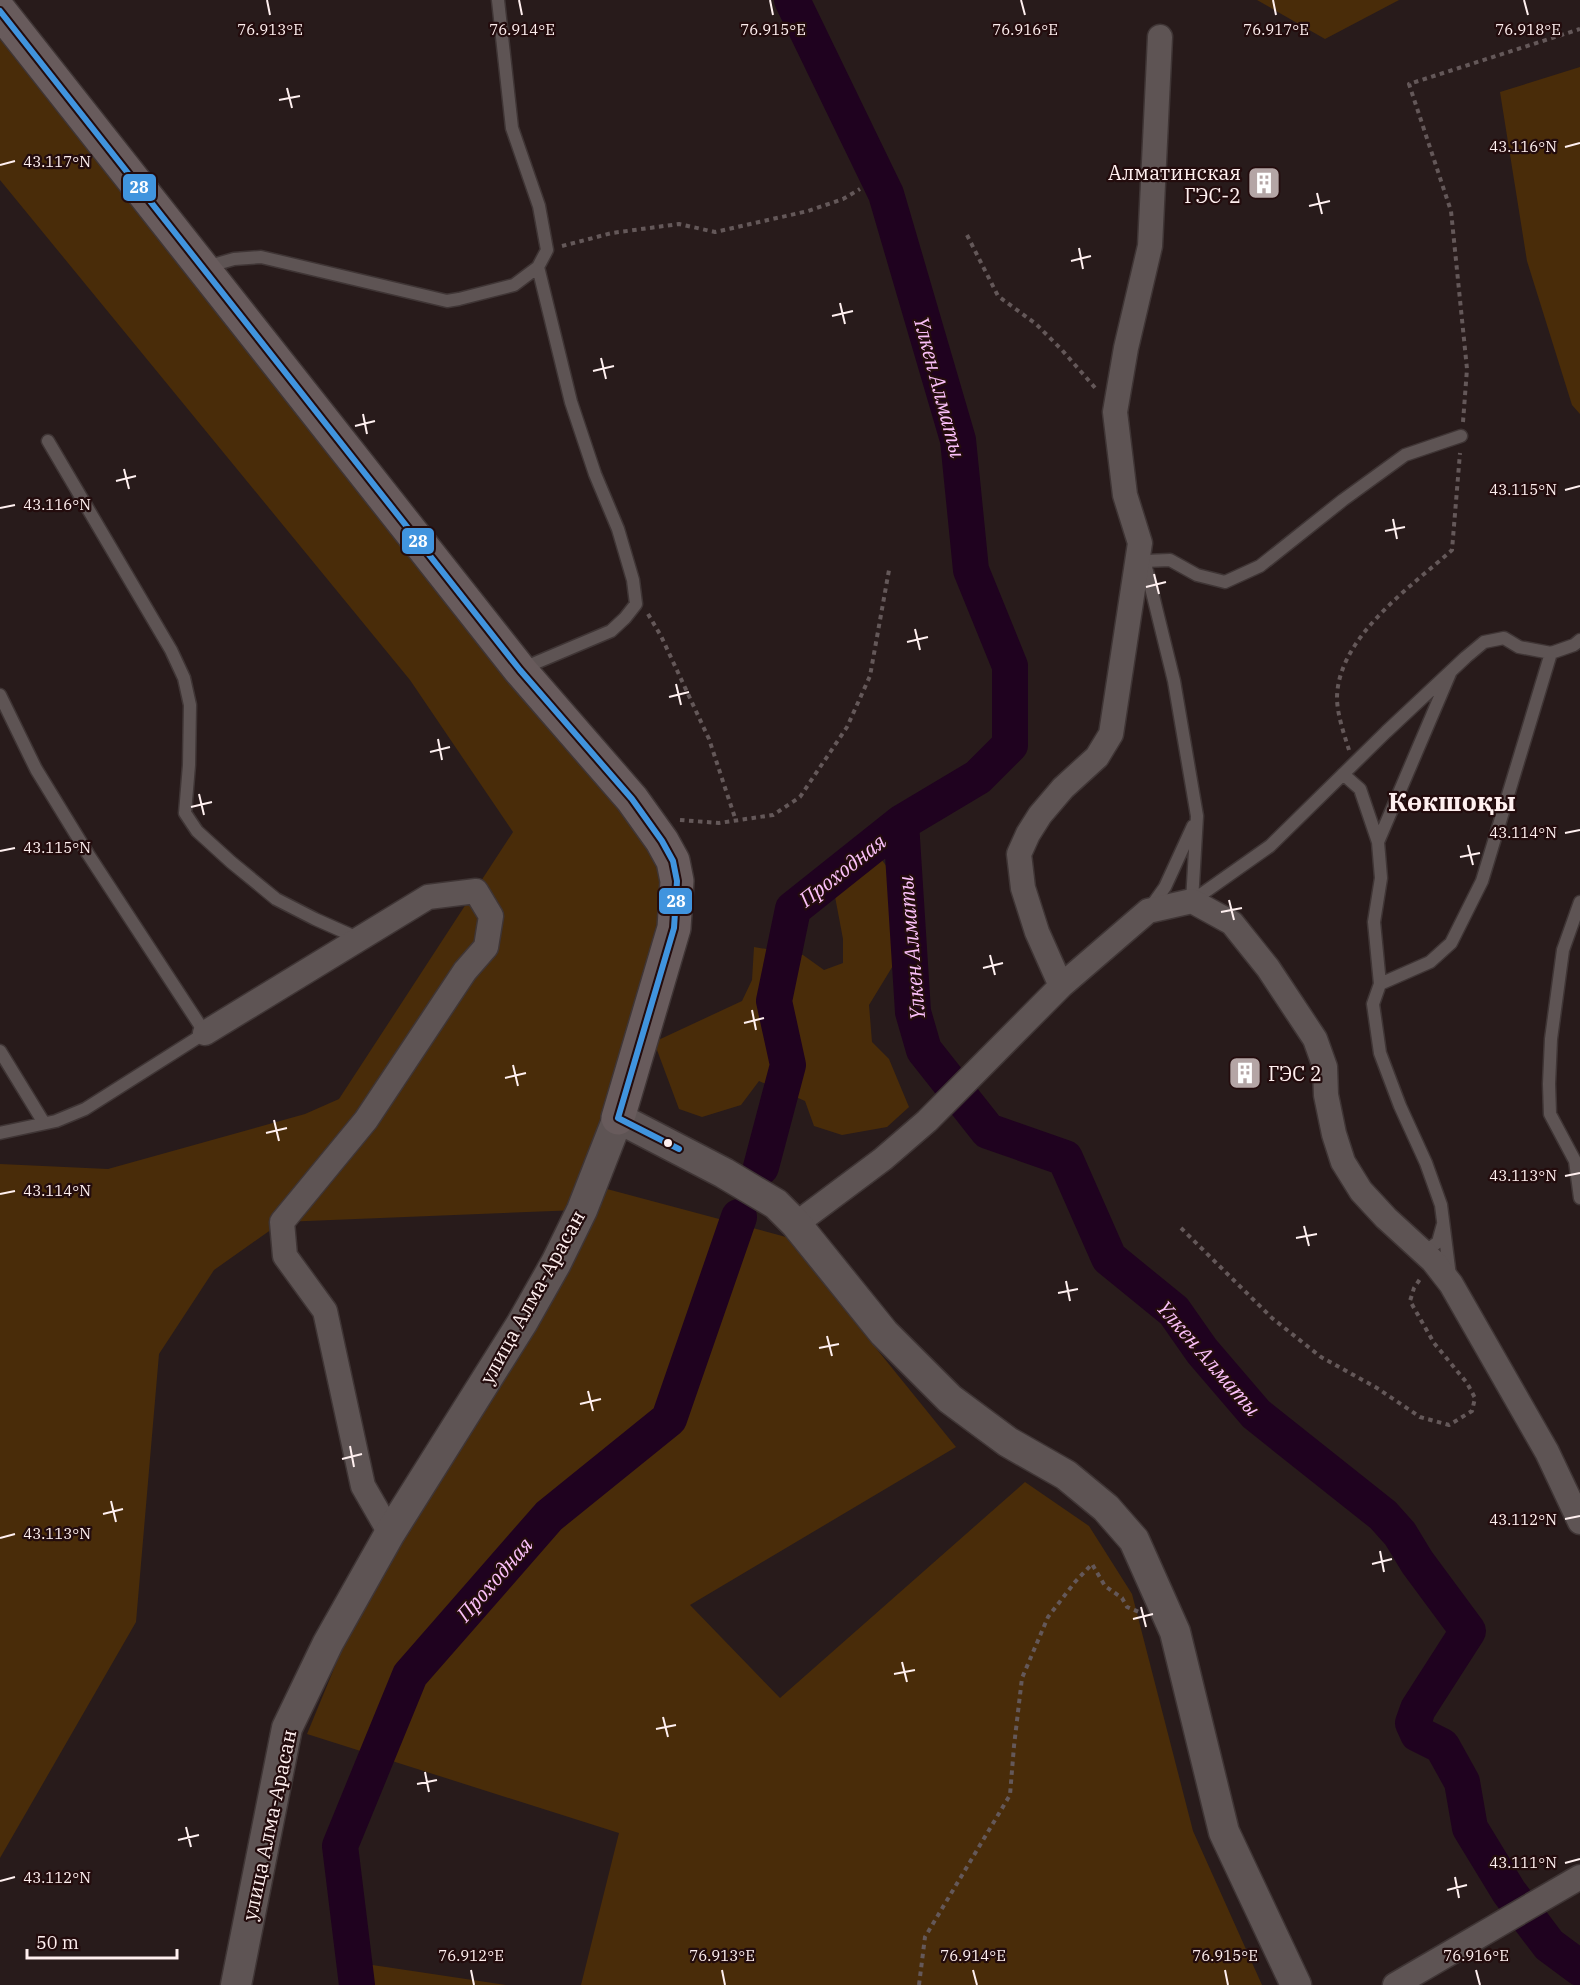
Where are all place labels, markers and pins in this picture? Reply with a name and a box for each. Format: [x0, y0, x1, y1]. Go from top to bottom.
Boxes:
place label: Алматинская ГЭС-2 [1108, 159, 1241, 209]
building icon: Алматинская ГЭС-2 [1246, 165, 1282, 201]
building icon: ГЭС 2 [1227, 1055, 1263, 1091]
place label: ГЭС 2 [1268, 1060, 1322, 1087]
unlabelled marker [662, 1137, 674, 1149]

